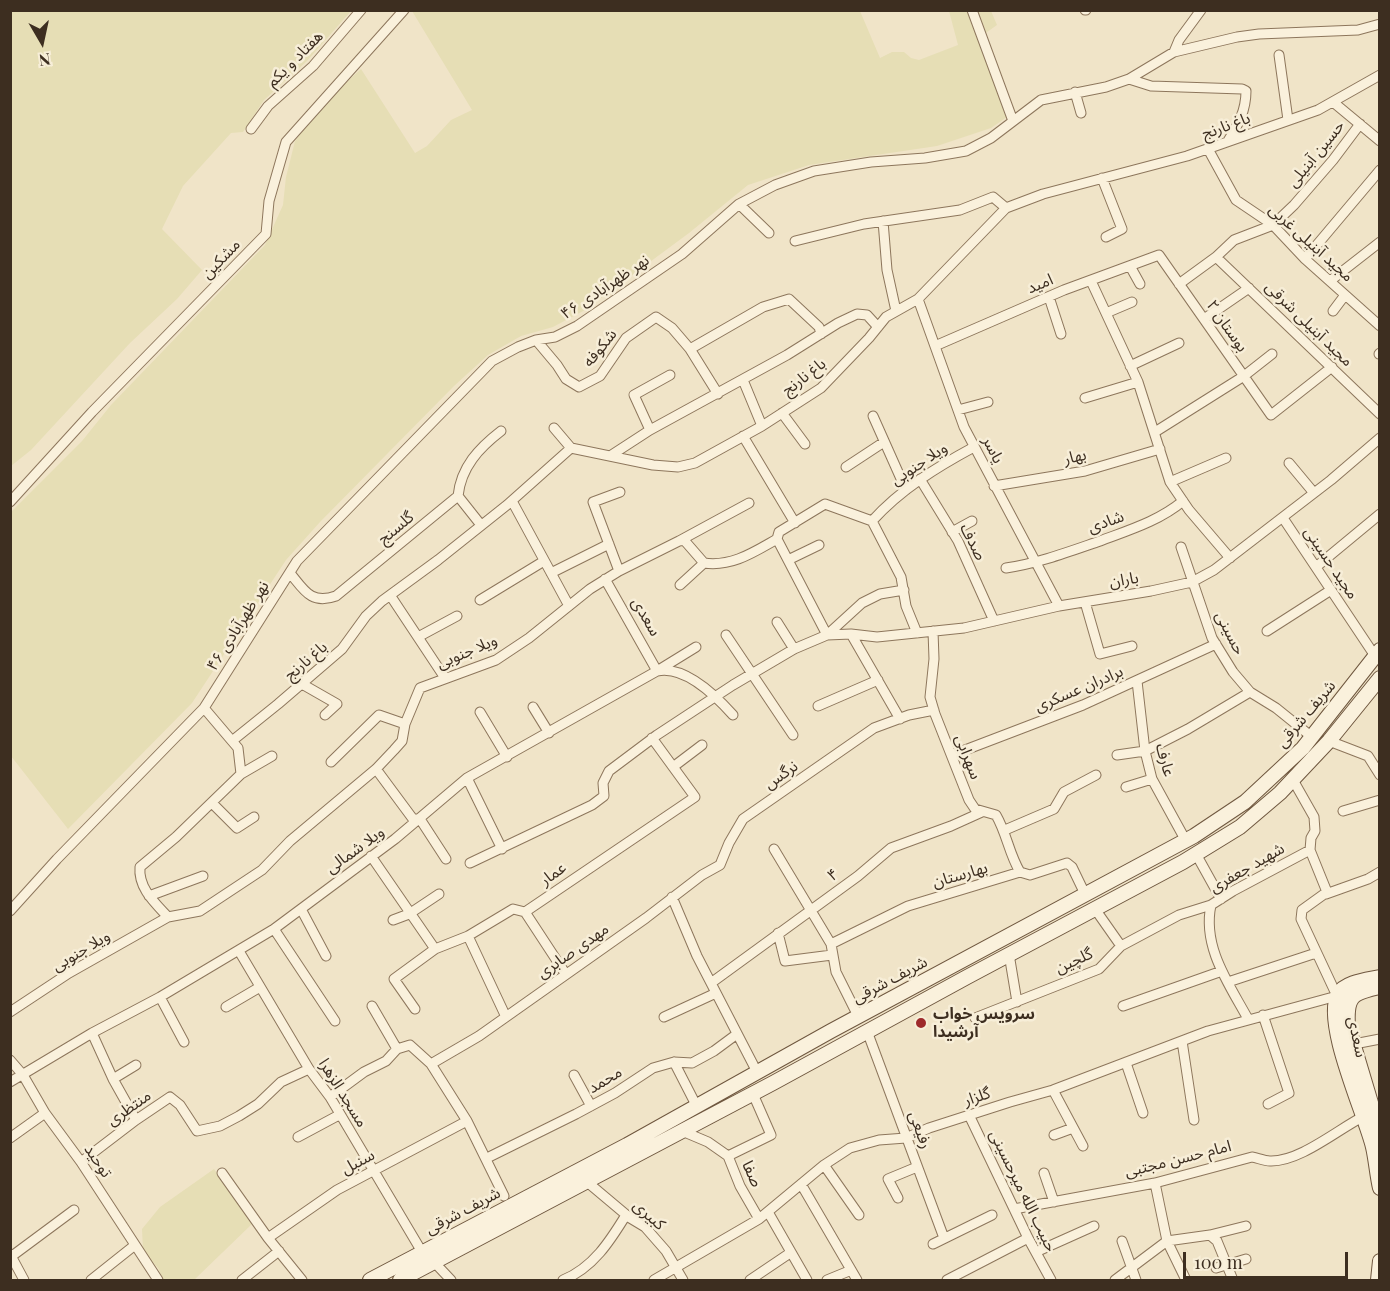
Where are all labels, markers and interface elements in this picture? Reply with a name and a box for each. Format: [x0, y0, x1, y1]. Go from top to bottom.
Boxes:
north arrow [12, 12, 72, 72]
street label: هفتاد و یکم [263, 27, 327, 91]
text: N [38, 49, 52, 72]
street label: باغ نارنج [1199, 108, 1253, 144]
street label: حسین آبنیلی [1283, 117, 1349, 191]
street label: مجید آبنیلی غربی [1265, 200, 1357, 286]
street label: مشکین [198, 235, 244, 283]
street label: نهر ظهرآبادی ۴۶ [557, 250, 653, 324]
street label: امید [1024, 270, 1056, 298]
street label: مجید آبنیلی شرقی [1261, 277, 1357, 371]
street label: بوستان ۲ [1202, 296, 1252, 356]
street label: شکوفه [579, 325, 621, 371]
street label: باغ نارنج [778, 354, 830, 400]
street label: یاسر [978, 433, 1008, 467]
street label: ویلا جنوبی [887, 438, 951, 490]
street label: بهار [1062, 445, 1088, 469]
street label: شادی [1085, 507, 1127, 537]
street label: گلسنج [374, 508, 418, 548]
street label: صدف [956, 520, 990, 564]
street label: مجید حسینی [1300, 523, 1362, 603]
street label: باران [1108, 568, 1140, 592]
street label: نهر ظهرآبادی ۴۶ [203, 577, 273, 675]
street label: سعدی [627, 594, 665, 640]
street label: حسینی [1211, 608, 1249, 658]
street label: ویلا جنوبی [434, 631, 500, 673]
street label: باغ نارنج [281, 637, 331, 685]
street label: برادران عسکری [1032, 662, 1126, 716]
street label: شریف شرقی [1272, 676, 1340, 752]
street label: سهرابی [951, 732, 985, 782]
street label: عارف [1151, 741, 1179, 779]
street label: نرگس [760, 757, 802, 793]
street label: ویلا شمالی [322, 822, 388, 878]
street label: شهید جعفری [1206, 839, 1288, 897]
street label: عمار [536, 858, 570, 890]
street label: بهارستان [930, 858, 990, 892]
street label: ۴ [824, 865, 842, 885]
street label: مهدی صابری [533, 919, 613, 983]
street label: ویلا جنوبی [49, 926, 113, 976]
street label: گلچین [1052, 944, 1096, 978]
street label: شریف شرقی [849, 952, 931, 1008]
place label: سرویس خواب آرشیدا [933, 1004, 1035, 1042]
street label: سعدی [1343, 1015, 1371, 1059]
marker: سرویس خواب آرشیدا [914, 1016, 928, 1030]
street label: مسجد الزهرا [314, 1055, 372, 1131]
street label: محمد [584, 1062, 626, 1098]
street label: گلزار [961, 1084, 993, 1110]
street label: منتظری [103, 1086, 155, 1130]
street label: رفیعی [904, 1109, 936, 1151]
street label: حبیب الله میرحسینی [985, 1127, 1061, 1255]
street label: امام حسن مجتبی [1123, 1136, 1233, 1182]
street label: توحید [80, 1141, 116, 1181]
street label: سنبل [338, 1145, 378, 1179]
street label: صفا [738, 1158, 766, 1190]
street label: شریف شرقی [422, 1183, 504, 1239]
street label: کبیری [629, 1196, 669, 1234]
scale bar [1186, 1240, 1351, 1278]
text: 100 m [1194, 1250, 1243, 1274]

